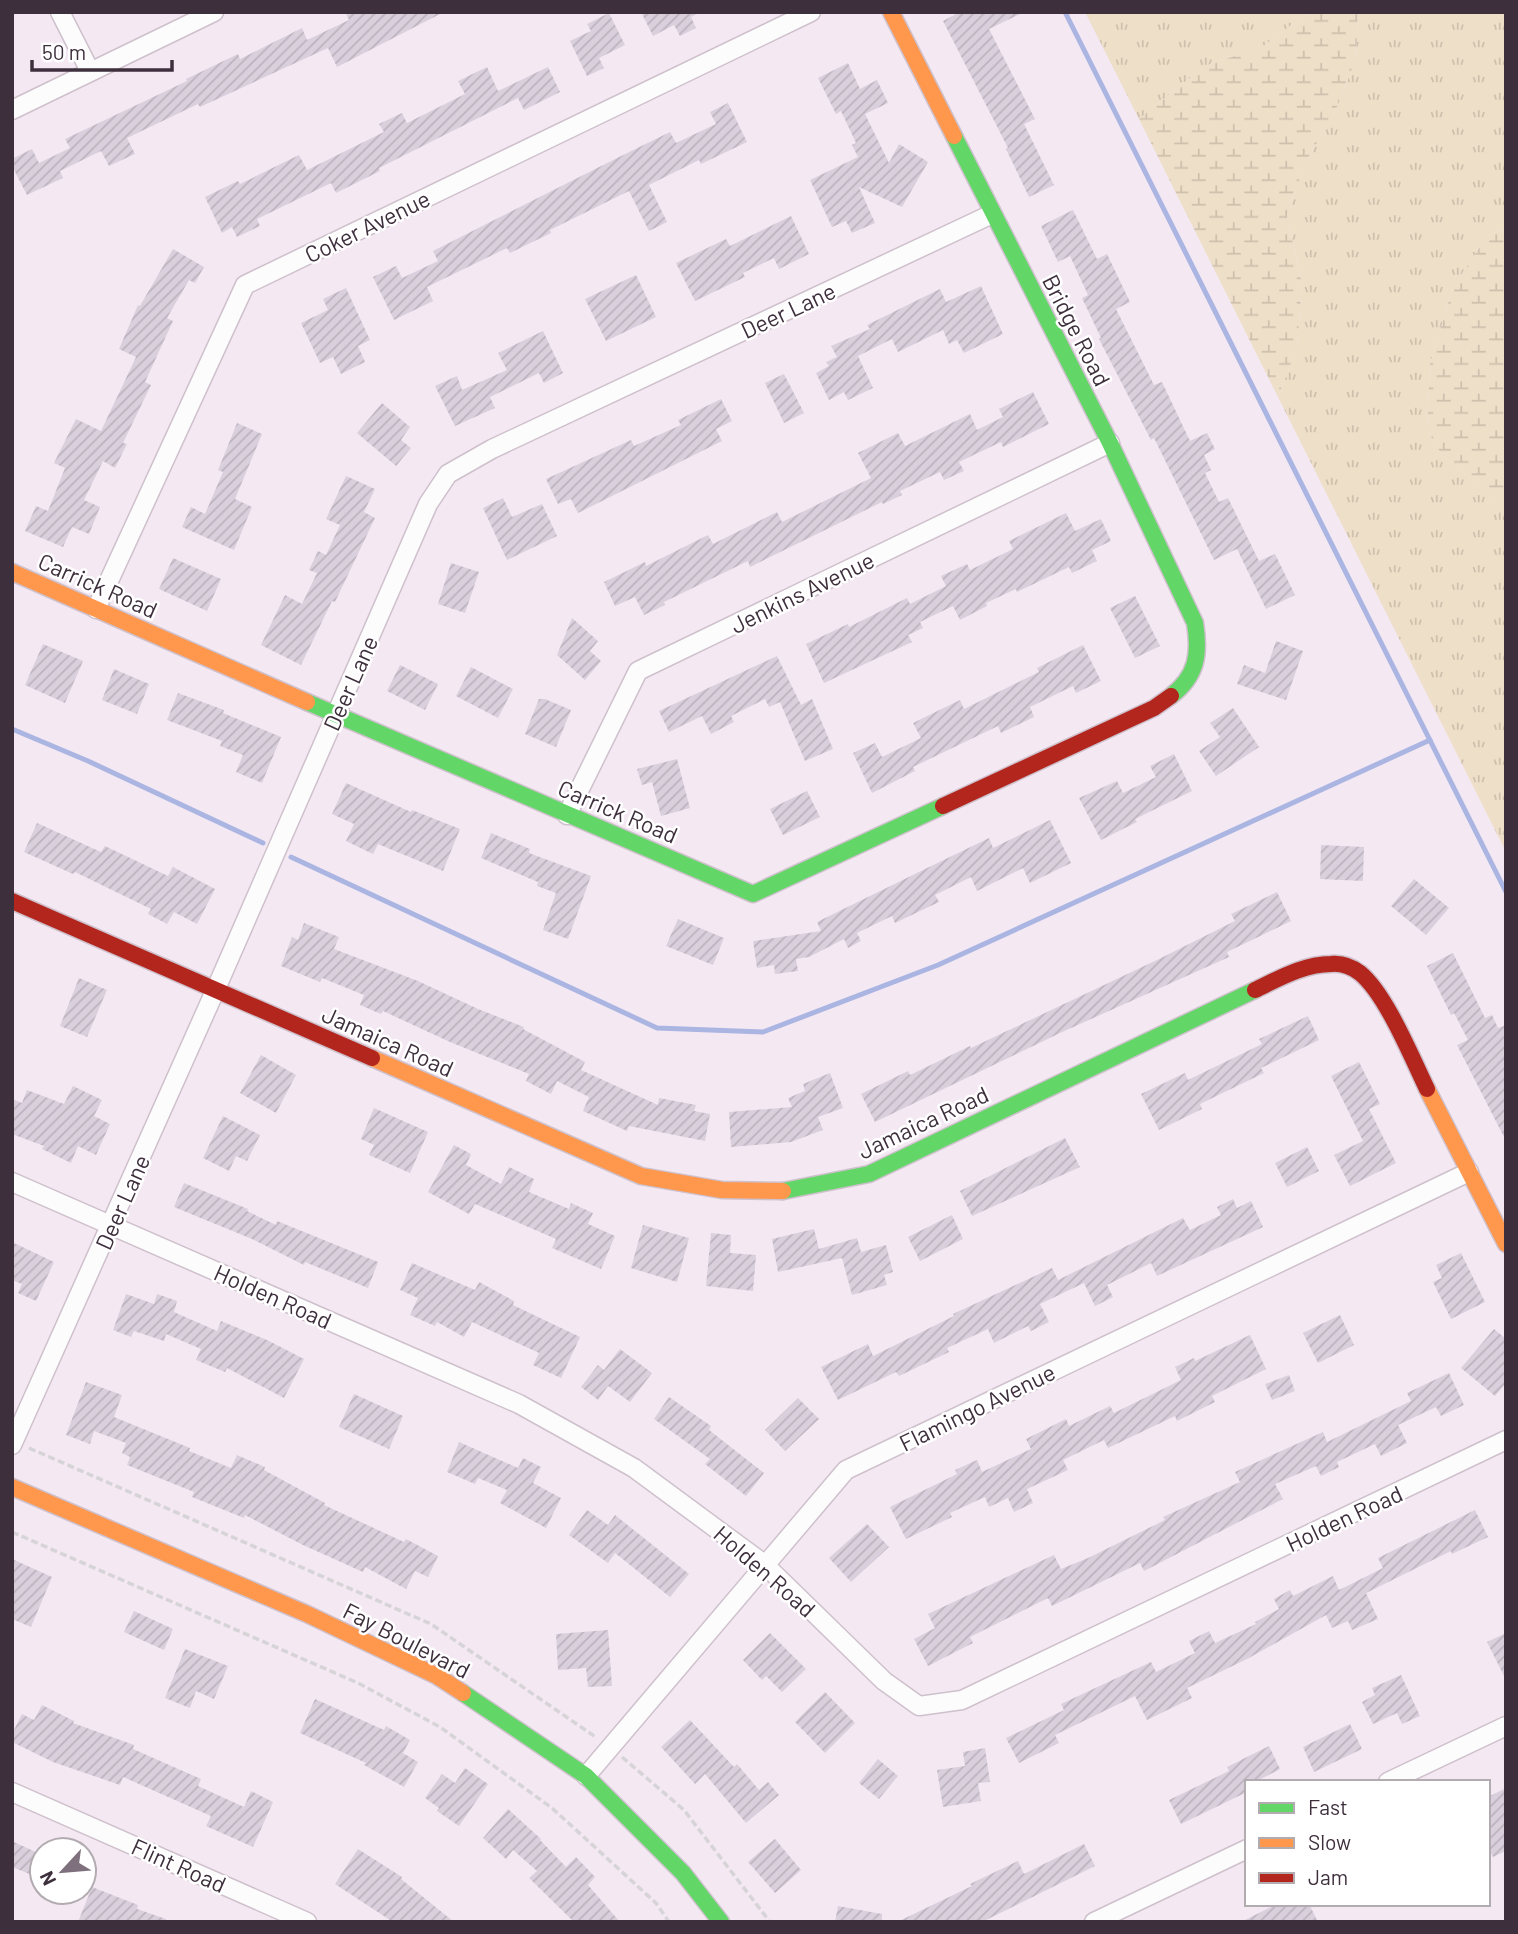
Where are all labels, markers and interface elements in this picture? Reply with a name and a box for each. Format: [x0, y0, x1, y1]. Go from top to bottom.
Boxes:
scale bar [32, 28, 172, 72]
text: 50 m [42, 39, 86, 64]
street label: Coker Avenue [300, 184, 434, 268]
street label: Bridge Road [1037, 270, 1117, 390]
street label: Deer Lane [736, 276, 840, 344]
street label: Jenkins Avenue [726, 545, 878, 639]
street label: Carrick Road [34, 546, 162, 624]
street label: Deer Lane [317, 631, 383, 735]
street label: Carrick Road [554, 773, 682, 849]
street label: Jamaica Road [318, 1000, 458, 1082]
street label: Jamaica Road [853, 1080, 993, 1164]
street label: Deer Lane [89, 1150, 155, 1254]
street label: Holden Road [210, 1258, 336, 1334]
street label: Flamingo Avenue [894, 1357, 1060, 1457]
street label: Holden Road [1281, 1479, 1407, 1557]
street label: Holden Road [708, 1519, 822, 1623]
street label: Fay Boulevard [339, 1596, 475, 1684]
legend [1245, 1780, 1490, 1906]
text: Fast [1308, 1794, 1348, 1819]
text: Slow [1308, 1829, 1351, 1854]
street label: Flint Road [127, 1832, 231, 1898]
north arrow [28, 1836, 98, 1906]
text: Jam [1308, 1864, 1348, 1889]
text: N [34, 1868, 60, 1889]

